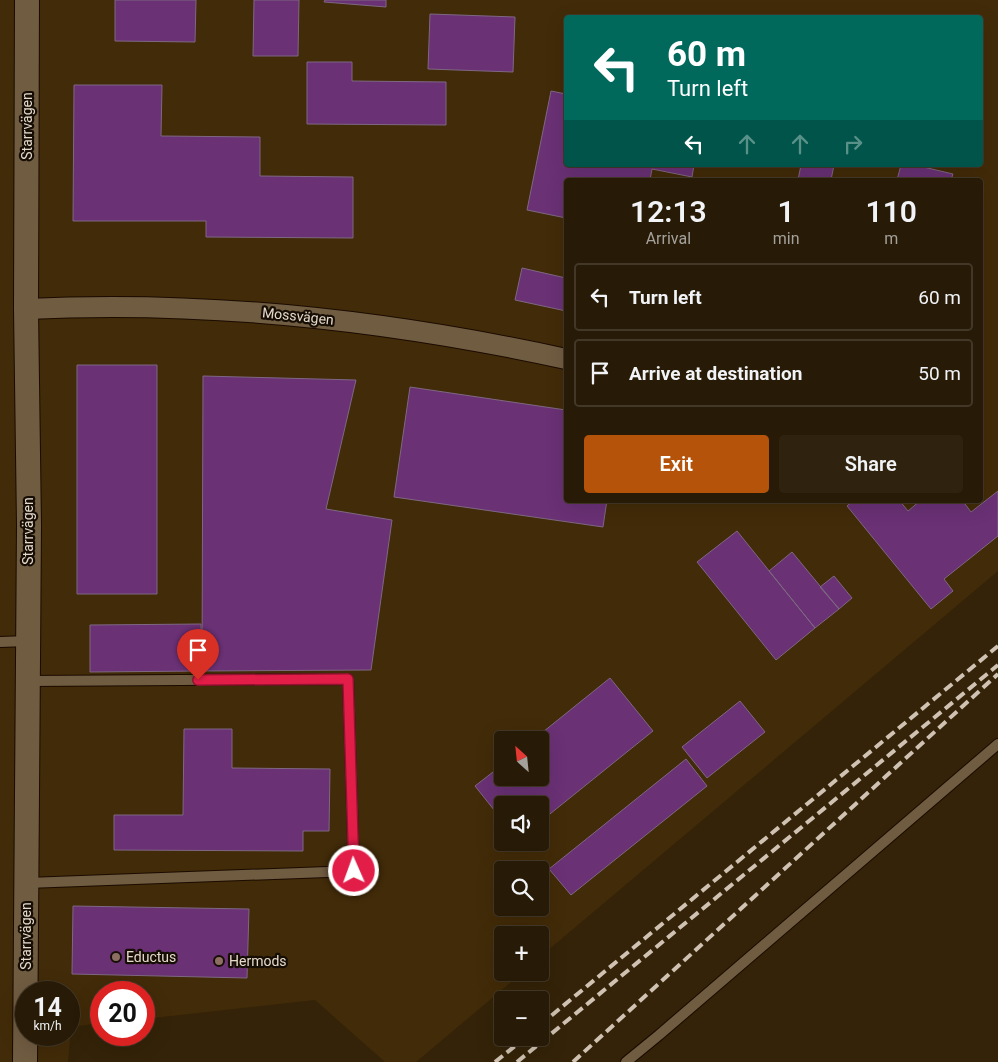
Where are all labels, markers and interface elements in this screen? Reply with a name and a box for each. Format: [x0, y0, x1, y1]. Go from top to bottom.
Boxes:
text: 60 m [667, 34, 746, 75]
icon: left [584, 35, 649, 100]
text: Turn left [667, 76, 748, 101]
street label: Starrvägen [19, 92, 35, 160]
icon: left [680, 130, 708, 158]
icon: ahead [733, 130, 761, 158]
icon: ahead [786, 130, 814, 158]
icon: right [839, 130, 867, 158]
text: 12:13 [630, 194, 707, 229]
text: 1 [778, 194, 795, 229]
text: 110 [866, 194, 917, 229]
text: Arrival [646, 229, 691, 248]
text: min [773, 229, 800, 248]
text: m [884, 229, 898, 248]
icon: left [586, 283, 614, 311]
text: Turn left [629, 286, 702, 309]
text: 60 m [918, 286, 961, 309]
street label: Mossvägen [261, 304, 335, 328]
icon: arrive [586, 359, 614, 387]
text: Arrive at destination [629, 362, 802, 385]
text: 50 m [918, 362, 961, 385]
button: Exit [584, 435, 769, 493]
button: Share [779, 435, 963, 493]
street label: Starrvägen [20, 497, 36, 565]
pin [177, 629, 219, 680]
icon: arrive [184, 636, 212, 664]
north arrow [494, 731, 549, 786]
map controls [494, 731, 549, 1046]
button: sound [494, 796, 549, 851]
position arrow [327, 844, 379, 896]
button: search [494, 861, 549, 916]
street label: Starrvägen [18, 902, 34, 970]
button: + [494, 926, 549, 981]
place label: Eductus [126, 949, 176, 965]
marker: Eductus [110, 951, 122, 963]
place label: Hermods [229, 953, 287, 969]
marker: Hermods [213, 955, 225, 967]
speed limit sign: 20 [90, 981, 155, 1046]
button: − [494, 991, 549, 1046]
text: 14 [33, 993, 62, 1022]
text: km/h [33, 1019, 62, 1033]

